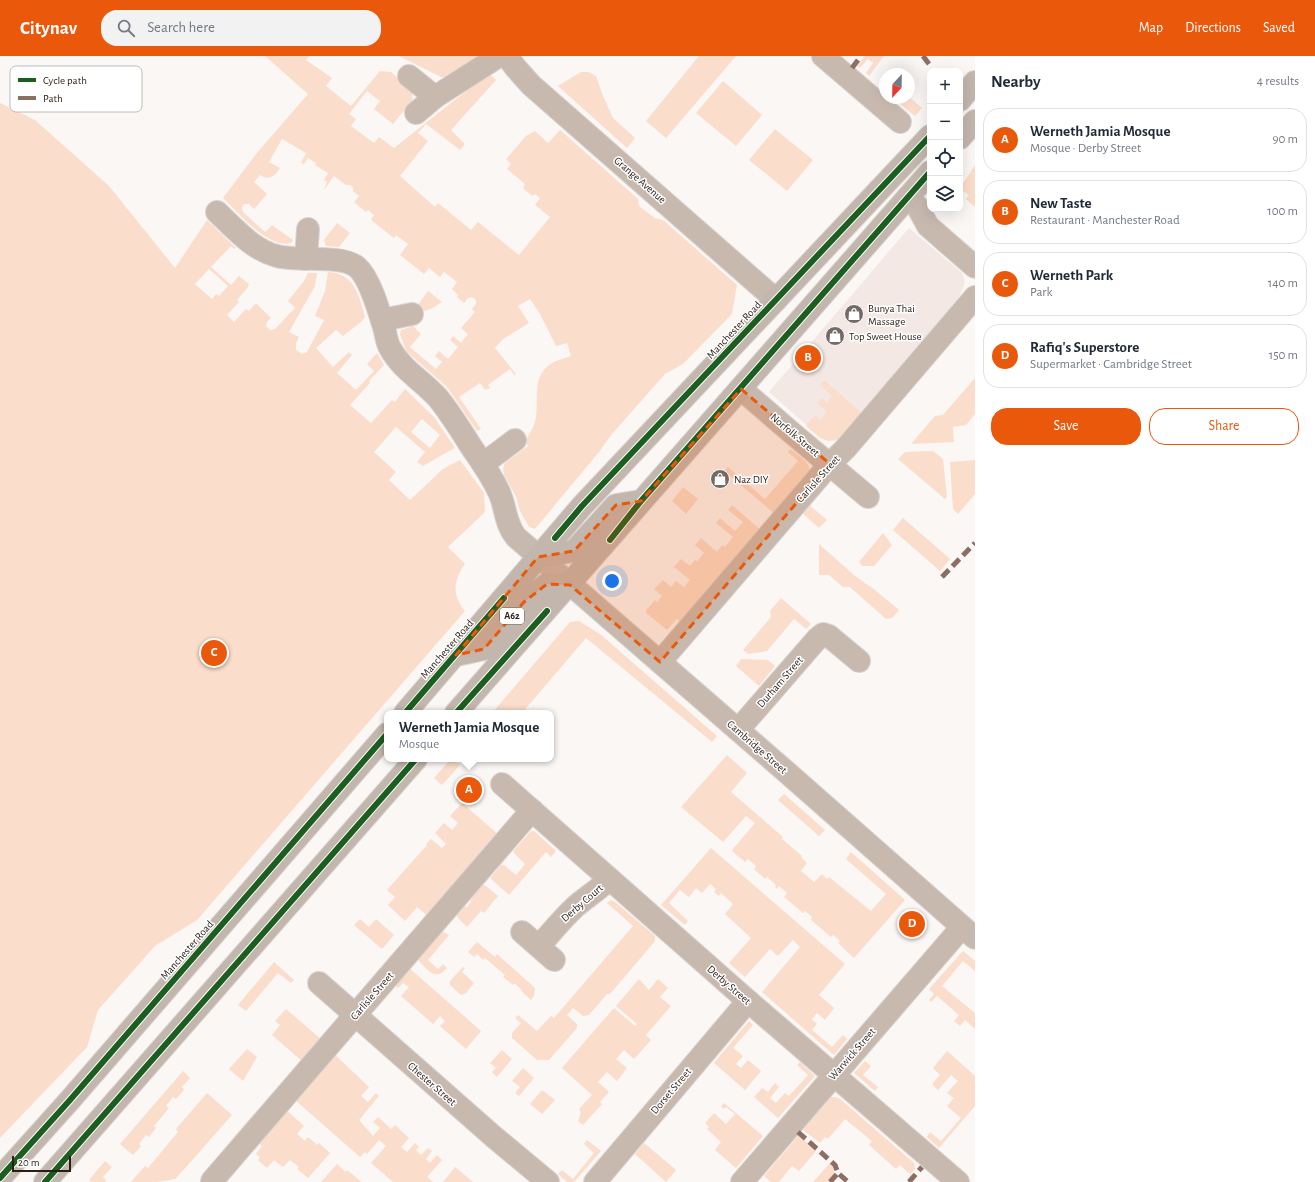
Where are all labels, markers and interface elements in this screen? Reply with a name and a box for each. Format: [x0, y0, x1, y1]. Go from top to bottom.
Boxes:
search box [101, 10, 381, 46]
icon: search [115, 17, 137, 39]
text: Citynav [20, 19, 77, 38]
text: Search here [147, 20, 215, 35]
text: Map [1139, 21, 1163, 35]
text: Directions [1185, 21, 1241, 35]
text: Saved [1263, 21, 1295, 35]
legend [10, 66, 142, 112]
north arrow [879, 68, 915, 104]
map controls [927, 68, 963, 212]
button: + [927, 68, 963, 104]
text: Nearby [991, 73, 1041, 90]
text: Cycle path [43, 75, 87, 86]
text: 4 results [1257, 75, 1299, 88]
text: Path [43, 93, 63, 104]
button: − [927, 104, 963, 140]
text: Werneth Jamia Mosque [1030, 124, 1170, 139]
text: A [1001, 133, 1009, 146]
text: 90 m [1272, 133, 1298, 146]
button: locate [927, 140, 963, 176]
text: Mosque · Derby Street [1030, 142, 1141, 155]
street label: Grange Avenue [612, 155, 668, 205]
button: layers [927, 176, 963, 212]
text: New Taste [1030, 196, 1092, 211]
text: B [1001, 205, 1009, 218]
text: 100 m [1267, 205, 1298, 218]
text: Restaurant · Manchester Road [1030, 214, 1180, 227]
text: Werneth Park [1030, 268, 1113, 283]
text: C [1002, 277, 1008, 290]
text: 140 m [1268, 277, 1298, 290]
text: Park [1030, 286, 1052, 299]
street label: Manchester Road [705, 299, 763, 361]
shop icon: Bunya Thai Massage [843, 303, 865, 325]
place label: Bunya Thai Massage [868, 303, 915, 327]
shop icon: Top Sweet House [824, 325, 846, 347]
place label: Top Sweet House [849, 331, 922, 342]
text: Rafiq's Superstore [1030, 340, 1139, 355]
pin: B [795, 343, 821, 373]
text: D [1001, 349, 1009, 362]
text: 150 m [1269, 349, 1298, 362]
text: Supermarket · Cambridge Street [1030, 358, 1192, 371]
button: Save [991, 408, 1141, 445]
button: Share [1149, 408, 1299, 445]
street label: Norfolk Street [768, 411, 822, 459]
street label: Carlisle Street [794, 453, 842, 505]
shop icon: Naz DIY [709, 468, 731, 490]
place label: Naz DIY [734, 474, 769, 485]
your location [602, 571, 622, 591]
road number: A62 [500, 608, 524, 624]
street label: Manchester Road [419, 617, 476, 681]
pin: C [201, 638, 227, 668]
street label: Durham Street [755, 654, 805, 710]
popup [384, 710, 554, 762]
street label: Cambridge Street [725, 718, 789, 776]
text: Werneth Jamia Mosque [399, 720, 539, 735]
text: Mosque [399, 738, 439, 751]
pin: A [456, 775, 482, 805]
street label: Derby Court [559, 882, 605, 924]
pin: D [899, 909, 925, 939]
street label: Manchester Road [159, 918, 216, 982]
street label: Derby Street [705, 963, 753, 1007]
street label: Carlisle Street [348, 970, 396, 1022]
street label: Warwick Street [827, 1026, 878, 1082]
street label: Chester Street [406, 1060, 459, 1108]
street label: Dorset Street [649, 1066, 694, 1116]
scale bar [12, 1154, 71, 1173]
text: 20 m [18, 1157, 39, 1168]

